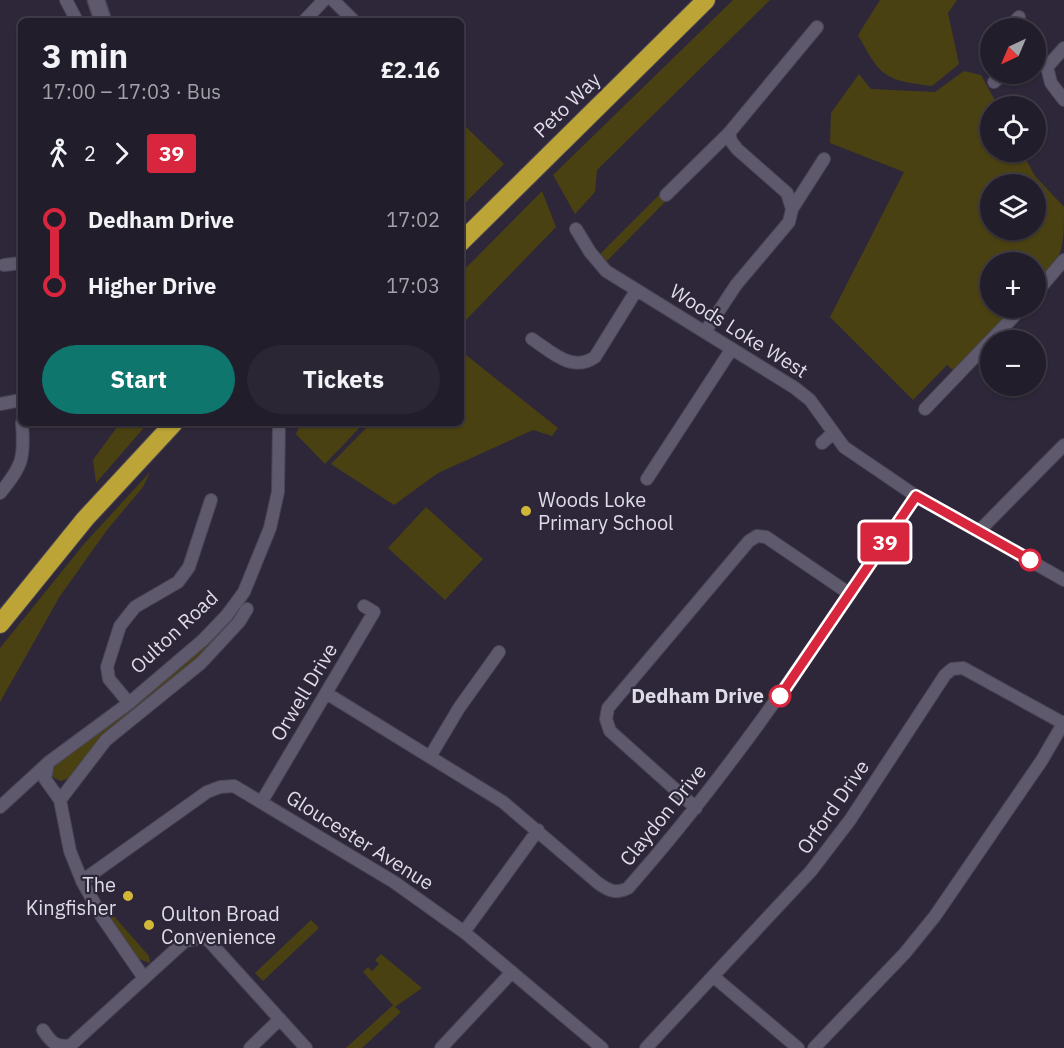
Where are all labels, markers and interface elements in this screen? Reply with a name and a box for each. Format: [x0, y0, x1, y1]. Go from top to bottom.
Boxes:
north arrow [980, 18, 1046, 84]
map controls [980, 18, 1046, 396]
text: 3 min [42, 34, 128, 77]
text: £2.16 [381, 55, 440, 84]
street label: Peto Way [527, 66, 606, 143]
text: 17:00 – 17:03 · Bus [42, 78, 221, 105]
button: locate [980, 96, 1046, 162]
icon: walk [42, 137, 75, 170]
icon: forward [105, 137, 138, 170]
text: 39 [159, 139, 184, 167]
text: 2 [84, 140, 96, 167]
button: layers [980, 174, 1046, 240]
text: Dedham Drive [88, 205, 234, 234]
text: 17:02 [386, 206, 440, 233]
button: + [980, 252, 1046, 318]
text: Higher Drive [88, 271, 216, 300]
text: 17:03 [386, 272, 440, 299]
street label: Woods Loke West [665, 277, 813, 384]
button: − [980, 330, 1046, 396]
button: Start [42, 345, 235, 414]
button: Tickets [247, 345, 440, 414]
place label: Woods Loke Primary School [538, 486, 674, 536]
marker: Woods Loke Primary School [519, 504, 533, 518]
line badge: 39 [858, 522, 912, 562]
text: 39 [872, 528, 898, 556]
unlabelled marker [1019, 549, 1041, 571]
street label: Oulton Road [124, 584, 223, 679]
street label: Orwell Drive [264, 638, 343, 746]
place label: Dedham Drive [631, 682, 764, 709]
marker: Dedham Drive [769, 685, 791, 707]
street label: Orford Drive [790, 754, 875, 859]
street label: Claydon Drive [613, 758, 712, 871]
street label: Gloucester Avenue [281, 783, 439, 896]
place label: The Kingfisher [26, 871, 116, 921]
marker: The Kingfisher [121, 889, 135, 903]
place label: Oulton Broad Convenience [161, 900, 280, 950]
marker: Oulton Broad Convenience [142, 918, 156, 932]

